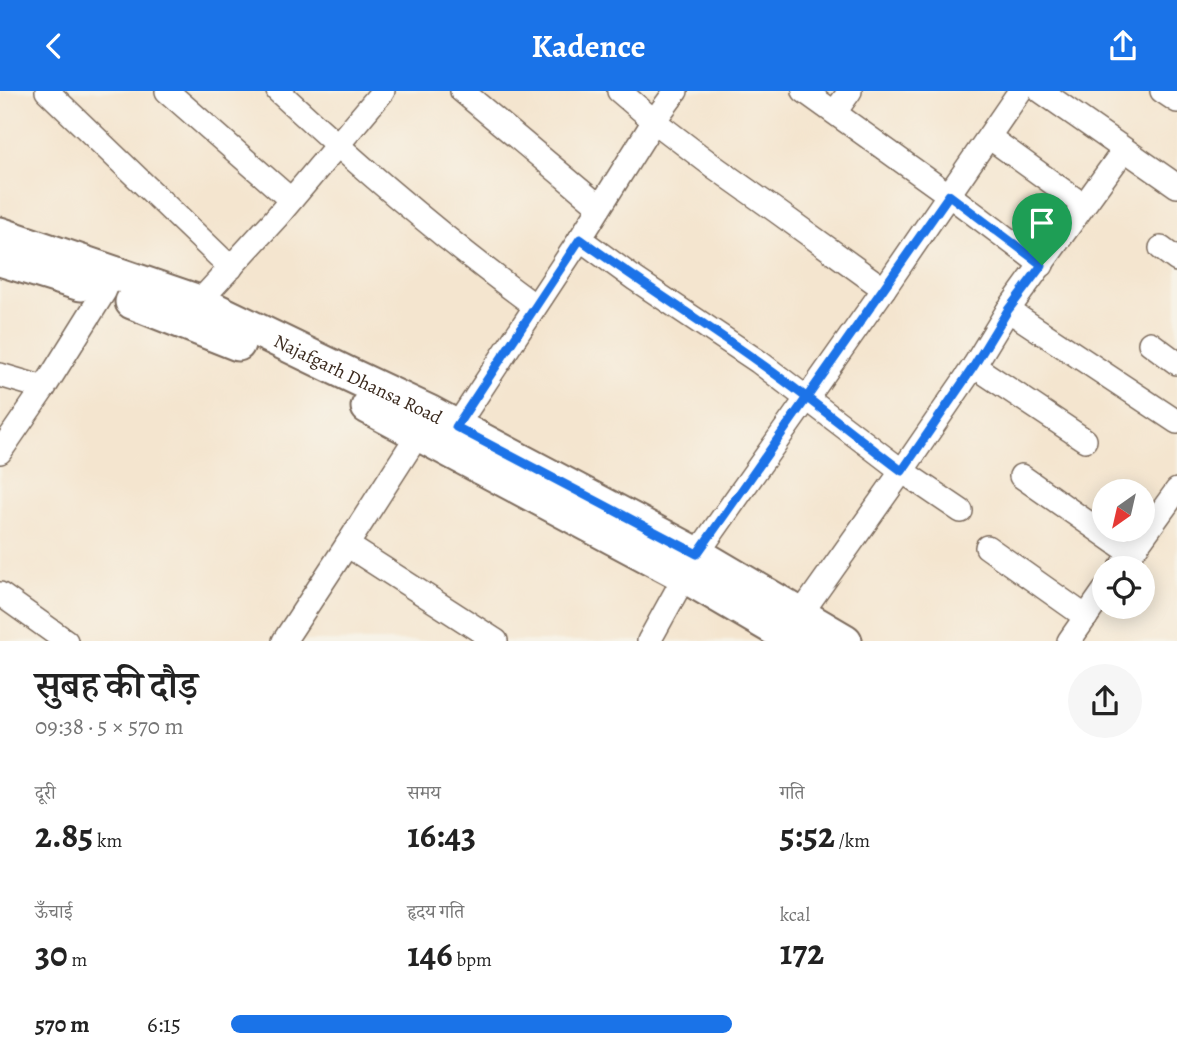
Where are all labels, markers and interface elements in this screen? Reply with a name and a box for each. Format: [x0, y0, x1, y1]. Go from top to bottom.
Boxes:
text: Kadence [531, 24, 646, 68]
icon: back [35, 27, 73, 65]
icon: share [1104, 27, 1142, 65]
pin [1012, 193, 1072, 265]
icon: arrive [1023, 204, 1061, 242]
street label: Najafgarh Dhansa Road [269, 328, 447, 431]
north arrow [1092, 479, 1155, 543]
map controls [1092, 479, 1155, 619]
button: locate [1092, 556, 1155, 619]
text: सुबह की दौड़ [35, 659, 198, 711]
button: share [1068, 664, 1142, 738]
text: 09:38 · 5 × 570 m [35, 711, 184, 742]
text: दूरी [35, 780, 56, 806]
text: समय [407, 780, 441, 806]
text: गति [780, 780, 805, 806]
text: 2.85 [35, 811, 93, 859]
text: 16:43 [407, 811, 476, 859]
text: 5:52 [780, 811, 835, 859]
text: km [93, 828, 122, 854]
text: /km [835, 828, 870, 854]
text: ऊँचाई [35, 899, 72, 925]
text: हृदय गति [407, 899, 464, 925]
text: kcal [780, 902, 810, 928]
text: 172 [780, 928, 824, 976]
text: 30 [35, 930, 68, 978]
text: 146 [407, 930, 453, 978]
text: m [68, 947, 87, 973]
text: bpm [453, 947, 492, 973]
text: 570 m [35, 1009, 90, 1040]
text: 6:15 [147, 1009, 181, 1040]

